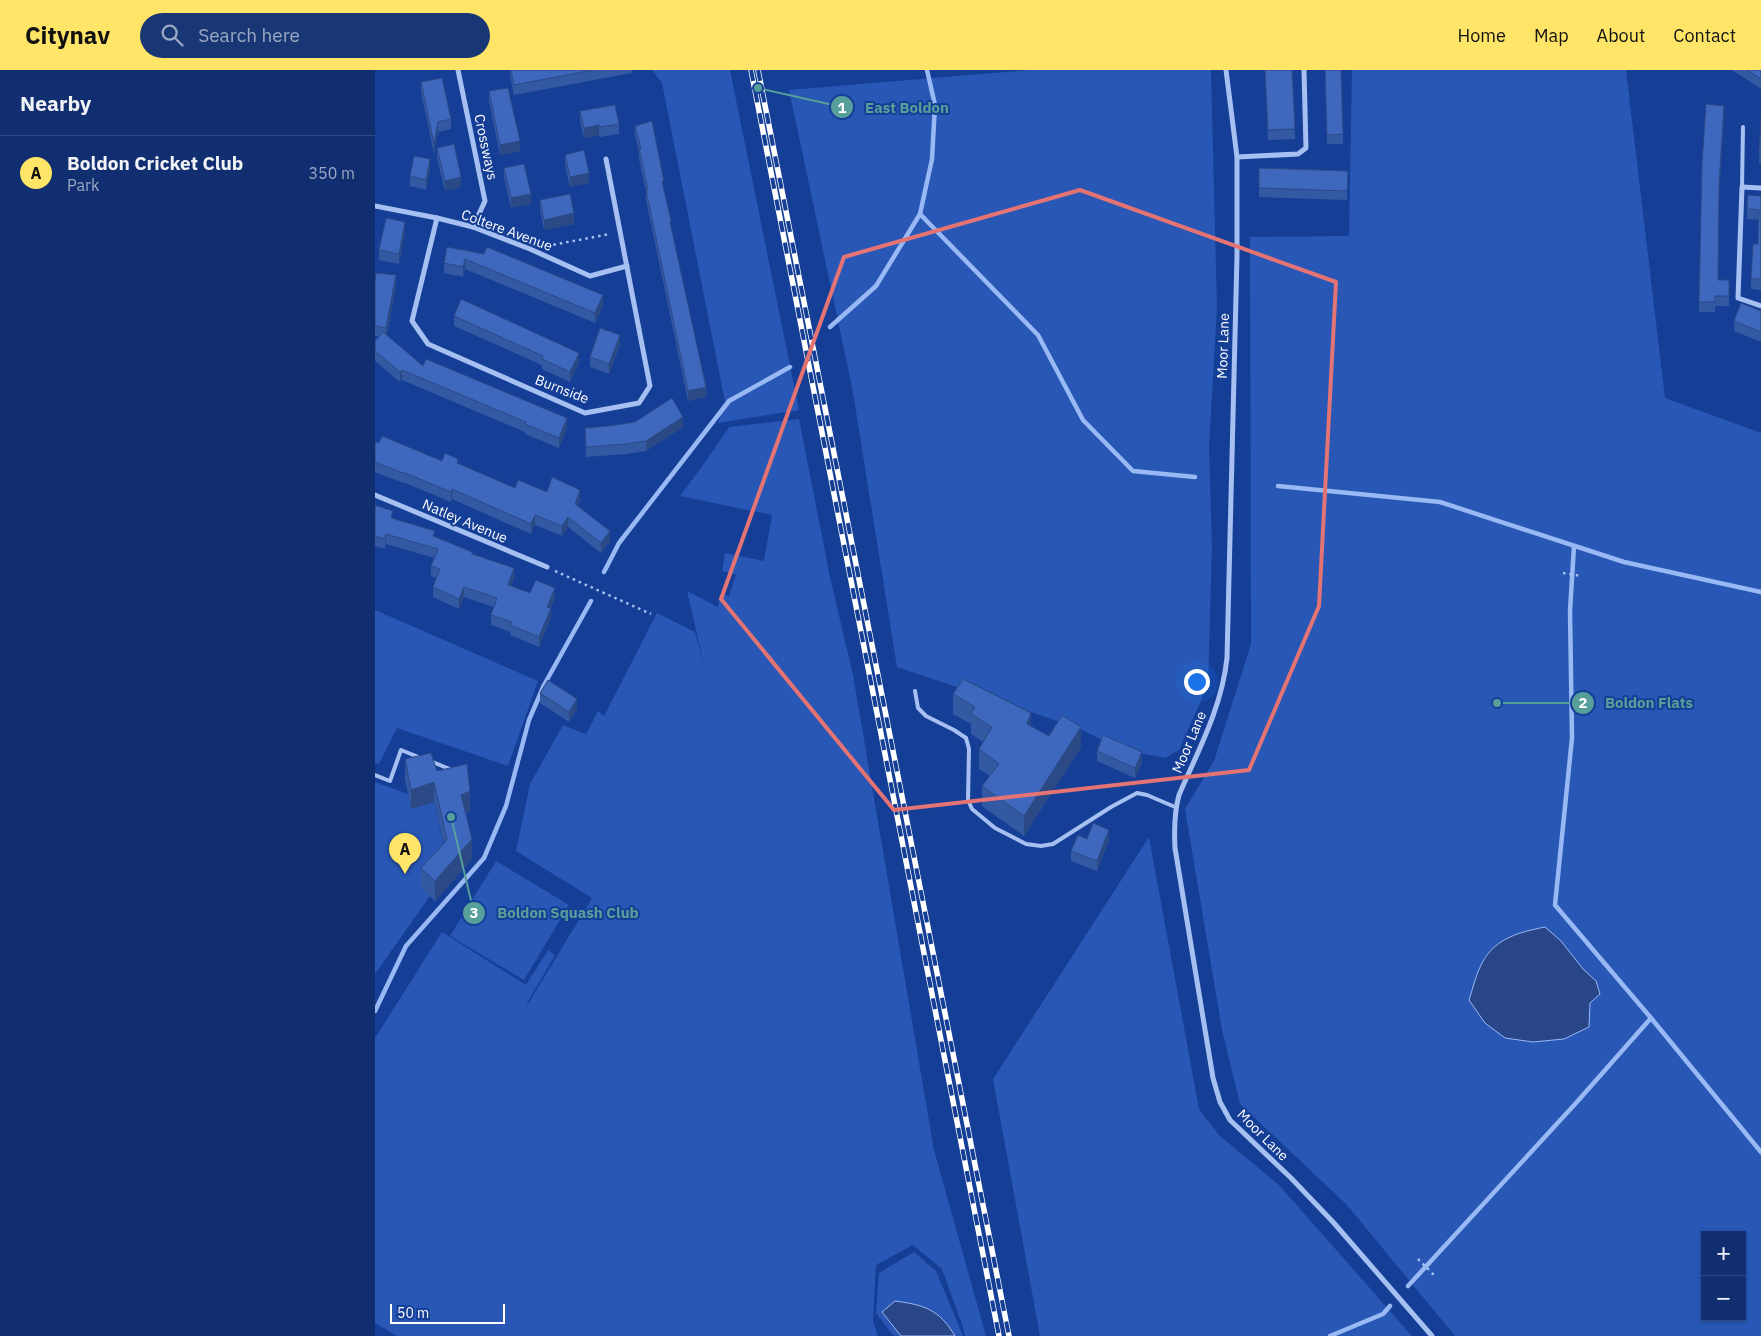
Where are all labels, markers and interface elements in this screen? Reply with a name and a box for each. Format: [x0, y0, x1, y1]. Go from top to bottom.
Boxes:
search box [140, 13, 490, 58]
text: Citynav [25, 19, 110, 51]
icon: search [158, 21, 186, 49]
text: Search here [198, 23, 300, 47]
text: Home [1458, 24, 1506, 47]
text: Map [1534, 24, 1569, 47]
text: About [1597, 24, 1645, 47]
text: Contact [1673, 24, 1736, 47]
text: Nearby [20, 89, 91, 117]
callout: East Boldon [830, 92, 959, 122]
text: 1 [837, 98, 847, 117]
text: East Boldon [865, 98, 949, 117]
street label: Crossways [470, 112, 502, 182]
text: Boldon Cricket Club [67, 151, 243, 175]
text: A [31, 163, 41, 183]
text: 350 m [308, 163, 355, 183]
text: Park [67, 175, 99, 195]
street label: Coltere Avenue [459, 205, 555, 255]
street label: Moor Lane [1213, 313, 1233, 379]
street label: Burnside [532, 371, 592, 408]
street label: Natley Avenue [420, 495, 511, 547]
your location [1184, 669, 1210, 695]
callout: Boldon Flats [1570, 688, 1703, 718]
text: 2 [1578, 693, 1588, 712]
text: Boldon Flats [1605, 693, 1694, 712]
street label: Moor Lane [1168, 708, 1210, 776]
pin: A [389, 833, 421, 874]
callout: Boldon Squash Club [462, 898, 648, 928]
text: 3 [469, 903, 479, 922]
text: Boldon Squash Club [497, 903, 639, 922]
street label: Moor Lane [1233, 1105, 1293, 1165]
map controls [1701, 1231, 1746, 1321]
button: + [1701, 1231, 1746, 1276]
button: − [1701, 1276, 1746, 1321]
scale bar [390, 1301, 505, 1324]
text: 50 m [397, 1304, 429, 1322]

